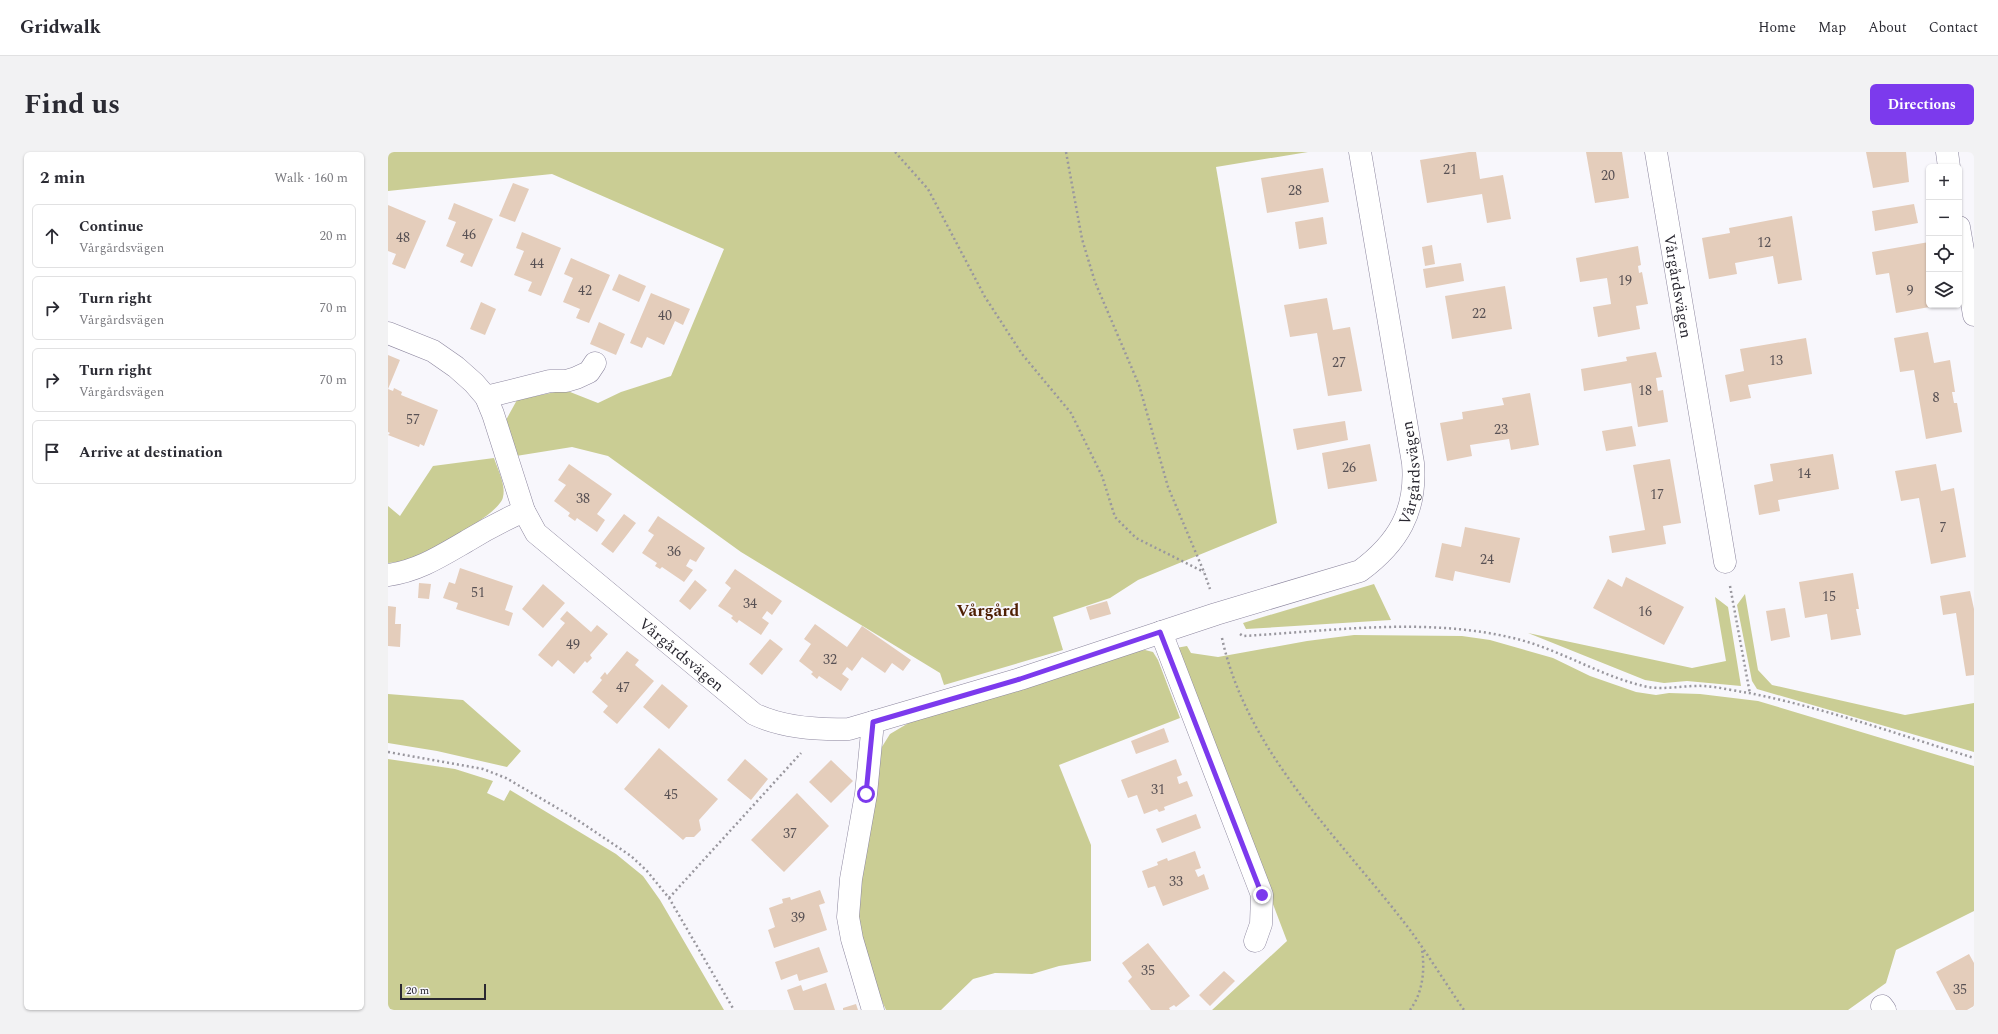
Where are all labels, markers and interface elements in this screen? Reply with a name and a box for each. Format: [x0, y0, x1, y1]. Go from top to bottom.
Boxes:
text: Gridwalk [20, 13, 101, 42]
text: Home [1758, 17, 1796, 38]
text: Map [1818, 17, 1846, 38]
text: About [1868, 17, 1907, 38]
text: Contact [1929, 17, 1978, 38]
text: Find us [24, 83, 120, 126]
button: Directions [1870, 84, 1974, 125]
house number: 21 [1443, 159, 1457, 180]
map controls [1926, 164, 1962, 308]
button: + [1926, 164, 1962, 200]
text: 2 min [40, 165, 85, 191]
house number: 20 [1601, 165, 1615, 186]
text: Walk · 160 m [274, 168, 348, 188]
house number: 28 [1288, 180, 1302, 201]
button: − [1926, 200, 1962, 236]
text: Continue [79, 215, 144, 238]
house number: 46 [462, 224, 476, 245]
icon: ahead [41, 225, 63, 247]
text: 20 m [320, 226, 347, 246]
house number: 48 [396, 227, 410, 248]
house number: 12 [1757, 232, 1771, 253]
street label: Vårgårdsvägen [1657, 233, 1698, 340]
button: locate [1926, 236, 1962, 272]
text: Vårgårdsvägen [79, 238, 164, 258]
house number: 44 [530, 253, 544, 274]
house number: 19 [1618, 270, 1632, 291]
button: layers [1926, 272, 1962, 308]
house number: 42 [578, 280, 592, 301]
house number: 9 [1907, 280, 1914, 301]
text: Turn right [79, 287, 152, 310]
icon: right [41, 297, 63, 319]
text: 70 m [320, 298, 347, 318]
house number: 22 [1472, 303, 1486, 324]
house number: 40 [658, 305, 672, 326]
text: Vårgårdsvägen [79, 310, 164, 330]
house number: 13 [1769, 350, 1783, 371]
house number: 27 [1332, 352, 1346, 373]
text: Turn right [79, 359, 152, 382]
icon: right [41, 369, 63, 391]
text: 70 m [320, 370, 347, 390]
house number: 18 [1638, 380, 1652, 401]
text: Vårgårdsvägen [79, 382, 164, 402]
house number: 8 [1933, 387, 1940, 408]
house number: 57 [406, 409, 420, 430]
street label: Vårgårdsvägen [1393, 419, 1427, 529]
house number: 23 [1494, 419, 1508, 440]
icon: arrive [41, 441, 63, 463]
text: Arrive at destination [79, 441, 223, 464]
house number: 26 [1342, 457, 1356, 478]
house number: 14 [1797, 463, 1811, 484]
house number: 17 [1650, 484, 1664, 505]
house number: 38 [576, 488, 590, 509]
house number: 7 [1940, 517, 1947, 538]
house number: 36 [667, 541, 681, 562]
house number: 24 [1480, 549, 1494, 570]
house number: 51 [471, 582, 485, 603]
house number: 15 [1822, 586, 1836, 607]
house number: 34 [743, 593, 757, 614]
district label: Vårgård [957, 598, 1019, 624]
house number: 16 [1638, 601, 1652, 622]
street label: Vårgårdsvägen [633, 612, 729, 698]
house number: 49 [566, 634, 580, 655]
house number: 32 [823, 649, 837, 670]
house number: 47 [616, 677, 630, 698]
house number: 31 [1151, 779, 1165, 800]
house number: 45 [664, 784, 678, 805]
route start [857, 785, 875, 803]
house number: 37 [783, 823, 797, 844]
house number: 33 [1169, 871, 1183, 892]
route end [1253, 886, 1271, 904]
house number: 39 [791, 907, 805, 928]
house number: 35 [1141, 960, 1155, 981]
house number: 35 [1953, 979, 1967, 1000]
scale bar [400, 982, 486, 1001]
text: 20 m [406, 982, 429, 999]

